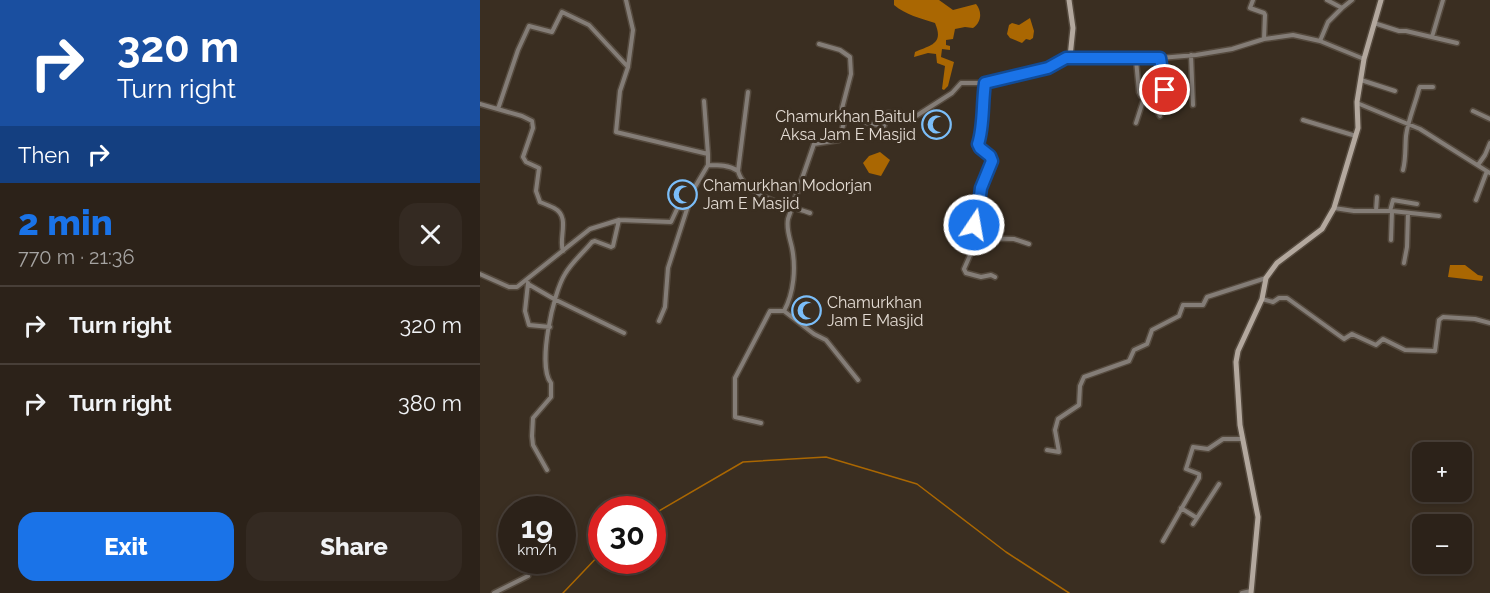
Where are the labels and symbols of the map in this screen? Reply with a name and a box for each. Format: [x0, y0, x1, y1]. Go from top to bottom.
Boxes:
pin [1139, 64, 1190, 115]
place label: Chamurkhan Baitul Aksa Jam E Masjid [775, 107, 917, 144]
mosque icon: Chamurkhan Baitul Aksa Jam E Masjid [921, 109, 953, 141]
place label: Chamurkhan Modorjan Jam E Masjid [703, 176, 872, 213]
mosque icon: Chamurkhan Modorjan Jam E Masjid [666, 178, 698, 210]
position arrow [942, 193, 1006, 257]
place label: Chamurkhan Jam E Masjid [827, 293, 923, 330]
mosque icon: Chamurkhan Jam E Masjid [790, 295, 822, 327]
speed limit sign: 30 [588, 496, 666, 574]

